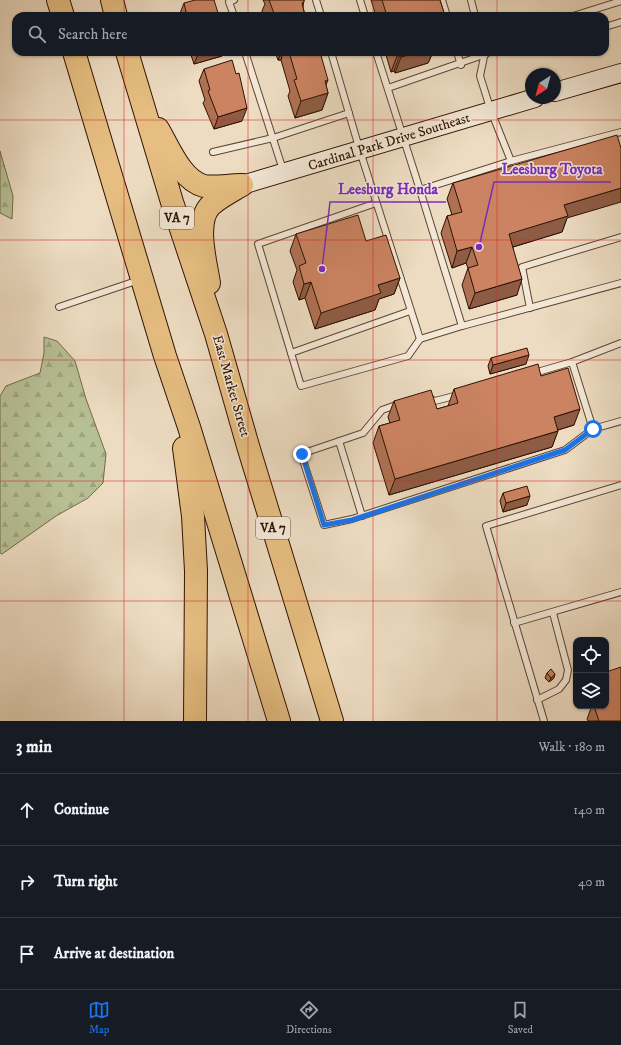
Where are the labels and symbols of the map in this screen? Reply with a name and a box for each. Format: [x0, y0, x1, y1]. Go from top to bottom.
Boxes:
north arrow [525, 68, 561, 104]
street label: Cardinal Park Drive Southeast [306, 109, 473, 175]
callout: Leesburg Toyota [494, 155, 611, 182]
text: Leesburg Toyota [501, 160, 603, 179]
callout: Leesburg Honda [330, 175, 446, 202]
text: Leesburg Honda [338, 180, 439, 199]
road number: VA 7 [160, 207, 194, 229]
street label: East Market Street [208, 333, 254, 439]
route start [584, 420, 602, 438]
route end [293, 445, 311, 463]
road number: VA 7 [256, 517, 290, 539]

